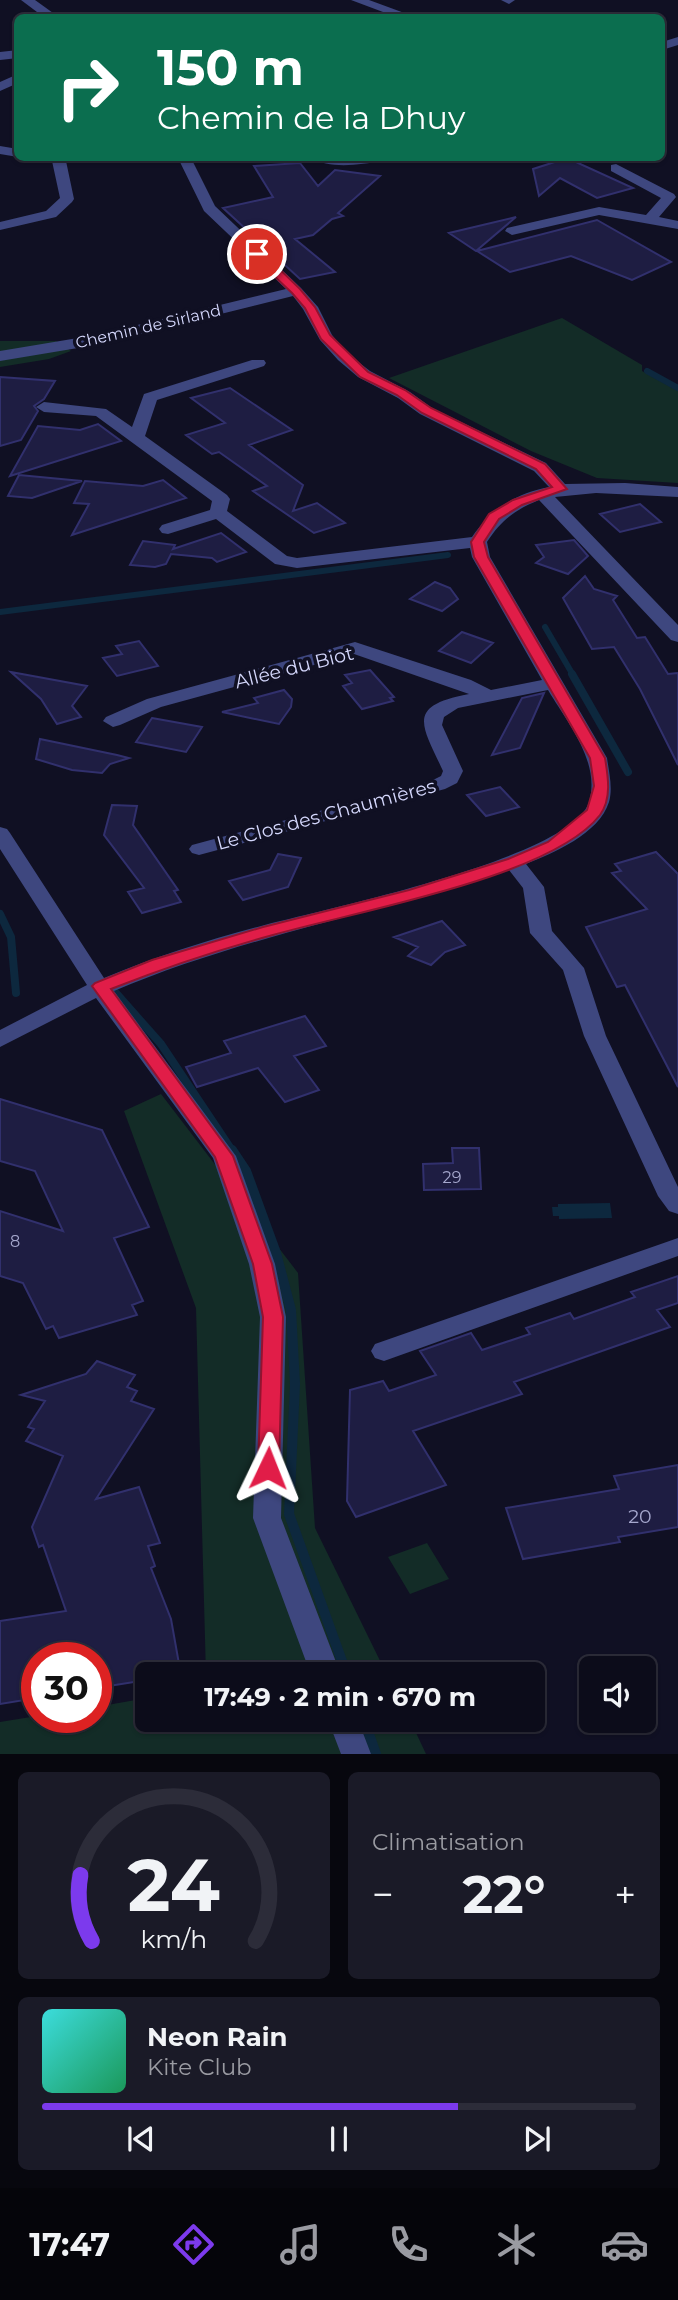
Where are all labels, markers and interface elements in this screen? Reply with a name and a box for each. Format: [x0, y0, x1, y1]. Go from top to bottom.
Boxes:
text: 150 m [157, 38, 304, 97]
icon: right [42, 42, 133, 133]
text: Chemin de la Dhuy [157, 98, 465, 137]
pin [227, 224, 287, 284]
icon: arrive [238, 235, 276, 273]
street label: Chemin de Sirland [74, 301, 223, 352]
street label: Allée du Biot [232, 642, 356, 693]
street label: Le Clos des Chaumières [214, 774, 438, 855]
house number: 29 [443, 1168, 461, 1187]
house number: 8 [10, 1232, 20, 1251]
position arrow [231, 1431, 305, 1505]
house number: 20 [628, 1505, 652, 1528]
speed limit sign: 30 [21, 1642, 112, 1733]
map controls [579, 1656, 656, 1733]
button: sound [579, 1656, 656, 1733]
text: 17:49 · 2 min · 670 m [204, 1681, 476, 1713]
text: Climatisation [372, 1828, 524, 1856]
text: 24 [128, 1842, 220, 1930]
text: 22° [462, 1863, 546, 1926]
text: − [372, 1871, 394, 1918]
text: + [614, 1871, 636, 1918]
text: km/h [141, 1924, 207, 1954]
text: Neon Rain [147, 2021, 288, 2053]
text: Kite Club [147, 2053, 252, 2081]
icon: previous [122, 2120, 160, 2158]
icon: pause [320, 2120, 358, 2158]
icon: next [518, 2120, 556, 2158]
icon: directions [169, 2220, 218, 2269]
icon: music [276, 2220, 325, 2269]
icon: phone [384, 2220, 433, 2269]
icon: climate [492, 2220, 541, 2269]
icon: car [600, 2220, 649, 2269]
text: 17:47 [29, 2225, 110, 2264]

